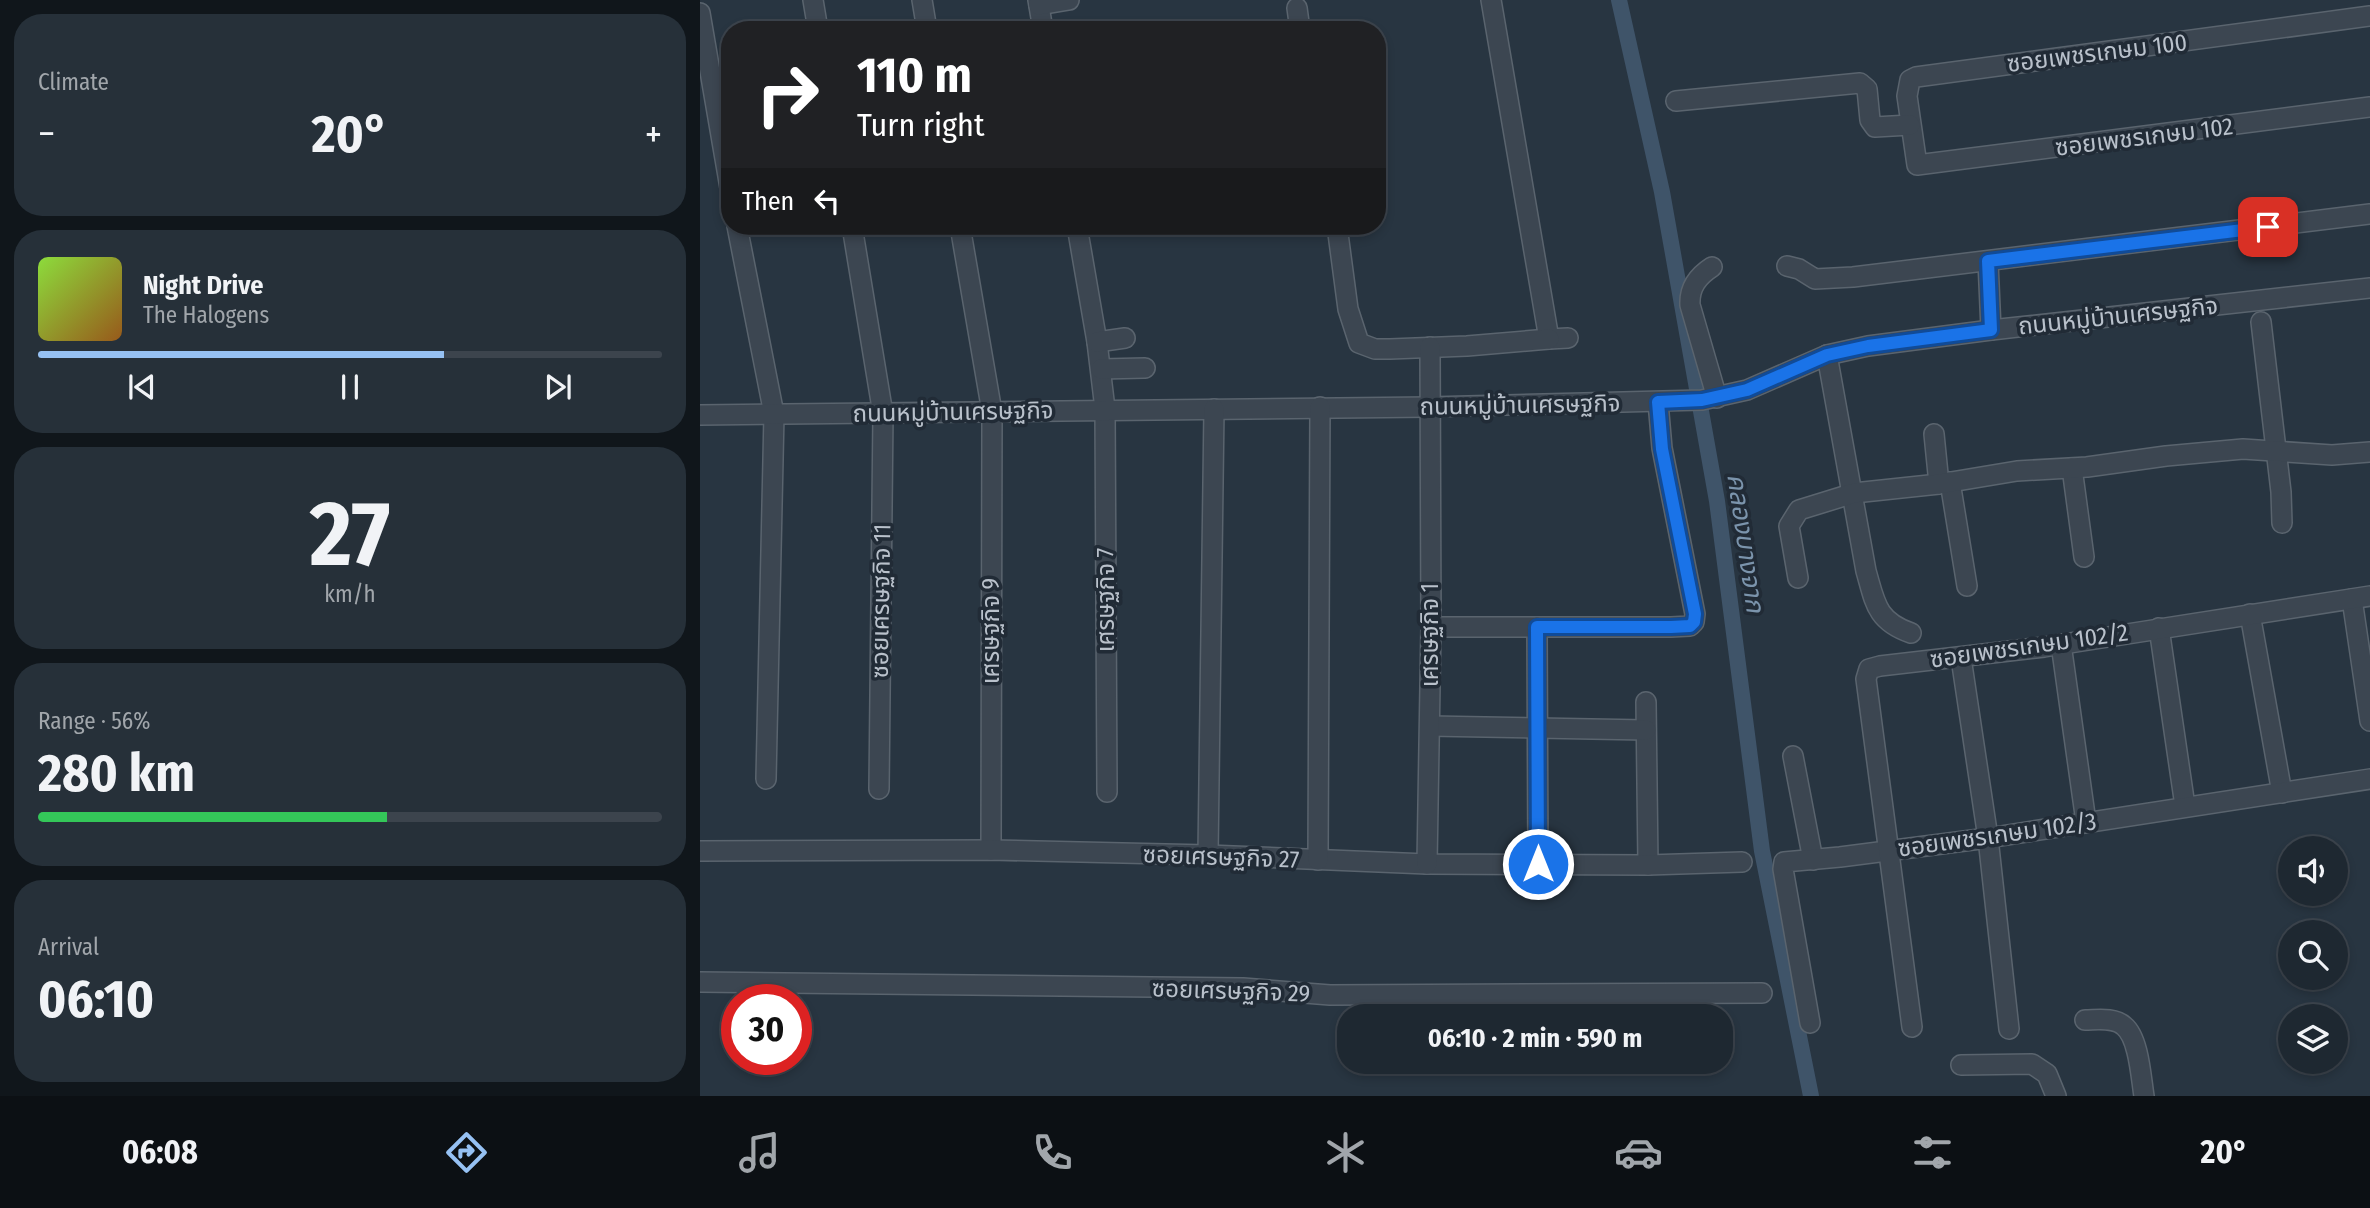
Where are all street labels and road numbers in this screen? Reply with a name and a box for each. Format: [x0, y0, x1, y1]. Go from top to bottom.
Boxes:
street label: ซอยเพชรเกษม 100 [2005, 28, 2189, 78]
street label: ซอยเพชรเกษม 102 [2053, 112, 2235, 162]
street label: ถนนหมู่บ้านเศรษฐกิจ [2017, 292, 2219, 341]
street label: ถนนหมู่บ้านเศรษฐกิจ [1419, 389, 1621, 422]
street label: ถนนหมู่บ้านเศรษฐกิจ [852, 396, 1054, 429]
street label: ซอยเศรษฐกิจ 11 [866, 523, 896, 679]
street label: เศรษฐกิจ 7 [1092, 547, 1120, 652]
street label: เศรษฐกิจ 9 [977, 578, 1005, 684]
street label: เศรษฐกิจ 1 [1416, 583, 1444, 687]
street label: ซอยเพชรเกษม 102/2 [1928, 618, 2130, 674]
street label: ซอยเพชรเกษม 102/3 [1896, 807, 2098, 863]
street label: ซอยเศรษฐกิจ 27 [1142, 840, 1300, 874]
street label: ซอยเศรษฐกิจ 29 [1151, 974, 1311, 1008]

